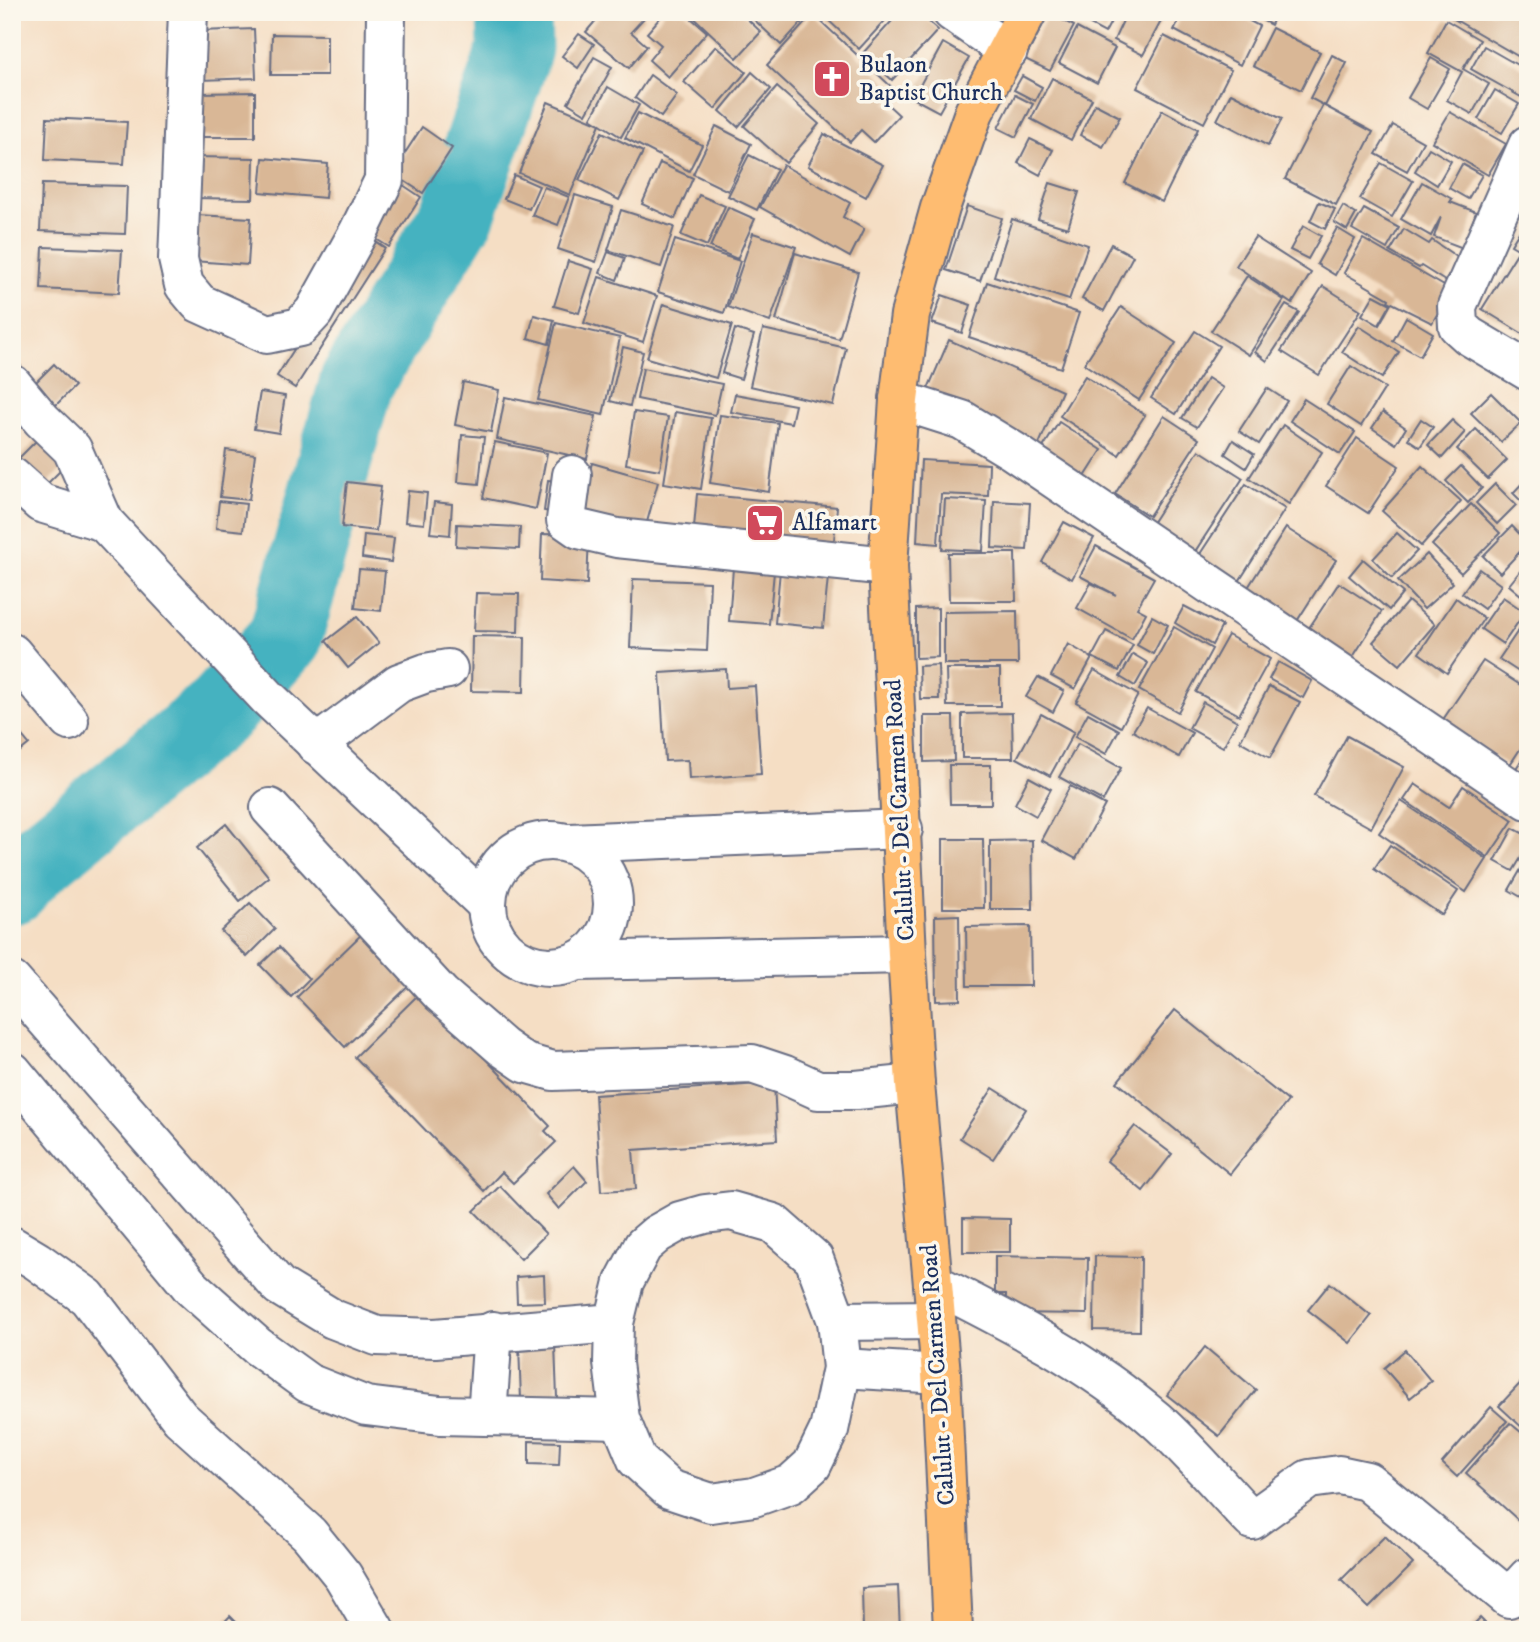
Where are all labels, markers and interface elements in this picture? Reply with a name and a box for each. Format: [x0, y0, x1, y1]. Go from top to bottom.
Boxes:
place label: Bulaon Baptist Church [859, 50, 1003, 108]
church icon: Bulaon Baptist Church [811, 58, 853, 100]
supermarket icon: Alfamart [744, 502, 786, 544]
place label: Alfamart [792, 508, 877, 538]
street label: Calulut - Del Carmen Road [878, 678, 922, 942]
street label: Calulut - Del Carmen Road [914, 1243, 962, 1507]

